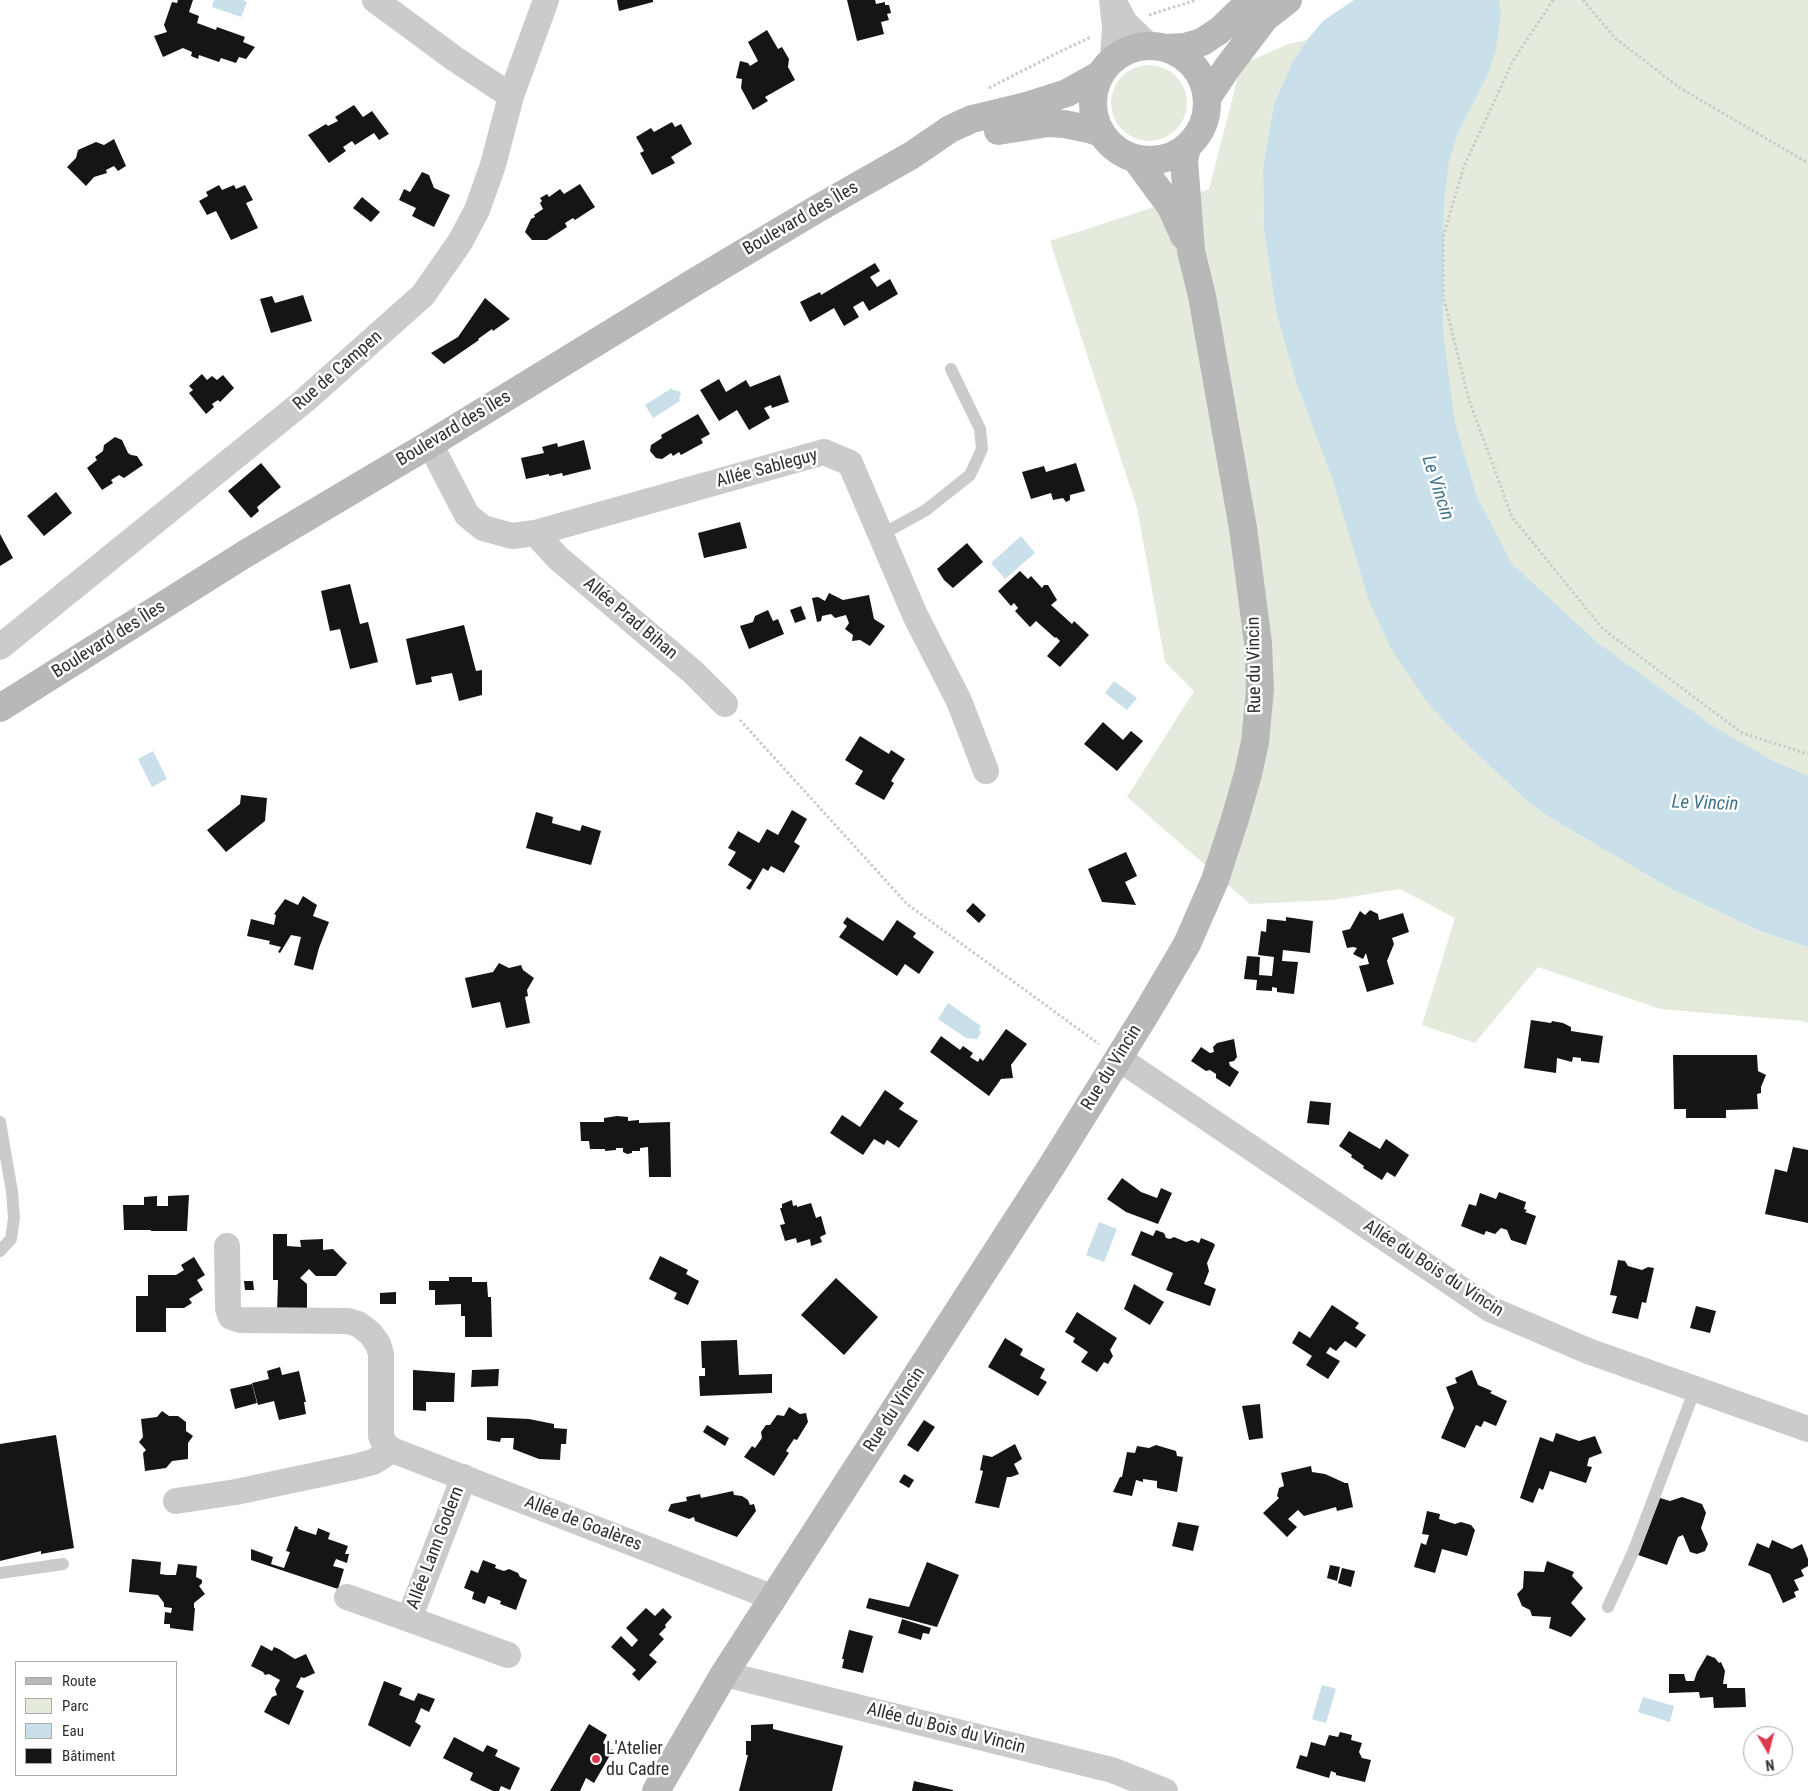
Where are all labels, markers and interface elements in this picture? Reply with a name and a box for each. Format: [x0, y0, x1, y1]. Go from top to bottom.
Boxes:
street label: Boulevard des Îles [739, 177, 863, 261]
street label: Rue de Campen [289, 327, 387, 415]
street label: Boulevard des Îles [393, 386, 515, 472]
street label: Allée Sableguy [714, 445, 820, 493]
water label: Le Vincin [1416, 453, 1458, 523]
street label: Allée Prad Bihan [578, 573, 682, 665]
street label: Boulevard des Îles [48, 597, 170, 683]
street label: Rue du Vincin [1243, 616, 1267, 714]
water label: Le Vincin [1671, 791, 1739, 817]
street label: Rue du Vincin [1077, 1021, 1147, 1115]
street label: Allée du Bois du Vincin [1359, 1216, 1507, 1322]
street label: Rue du Vincin [860, 1364, 930, 1456]
street label: Allée Lann Godern [403, 1484, 469, 1612]
street label: Allée de Goalères [521, 1492, 645, 1556]
legend [15, 1661, 178, 1776]
text: Route [62, 1672, 96, 1690]
text: Parc [62, 1697, 89, 1715]
street label: Allée du Bois du Vincin [864, 1699, 1028, 1759]
text: Eau [62, 1722, 84, 1740]
north arrow [1743, 1726, 1793, 1776]
place label: L'Atelier du Cadre [606, 1738, 669, 1780]
text: Bâtiment [62, 1747, 115, 1765]
marker: L'Atelier du Cadre [590, 1753, 602, 1765]
text: N [1765, 1756, 1775, 1773]

